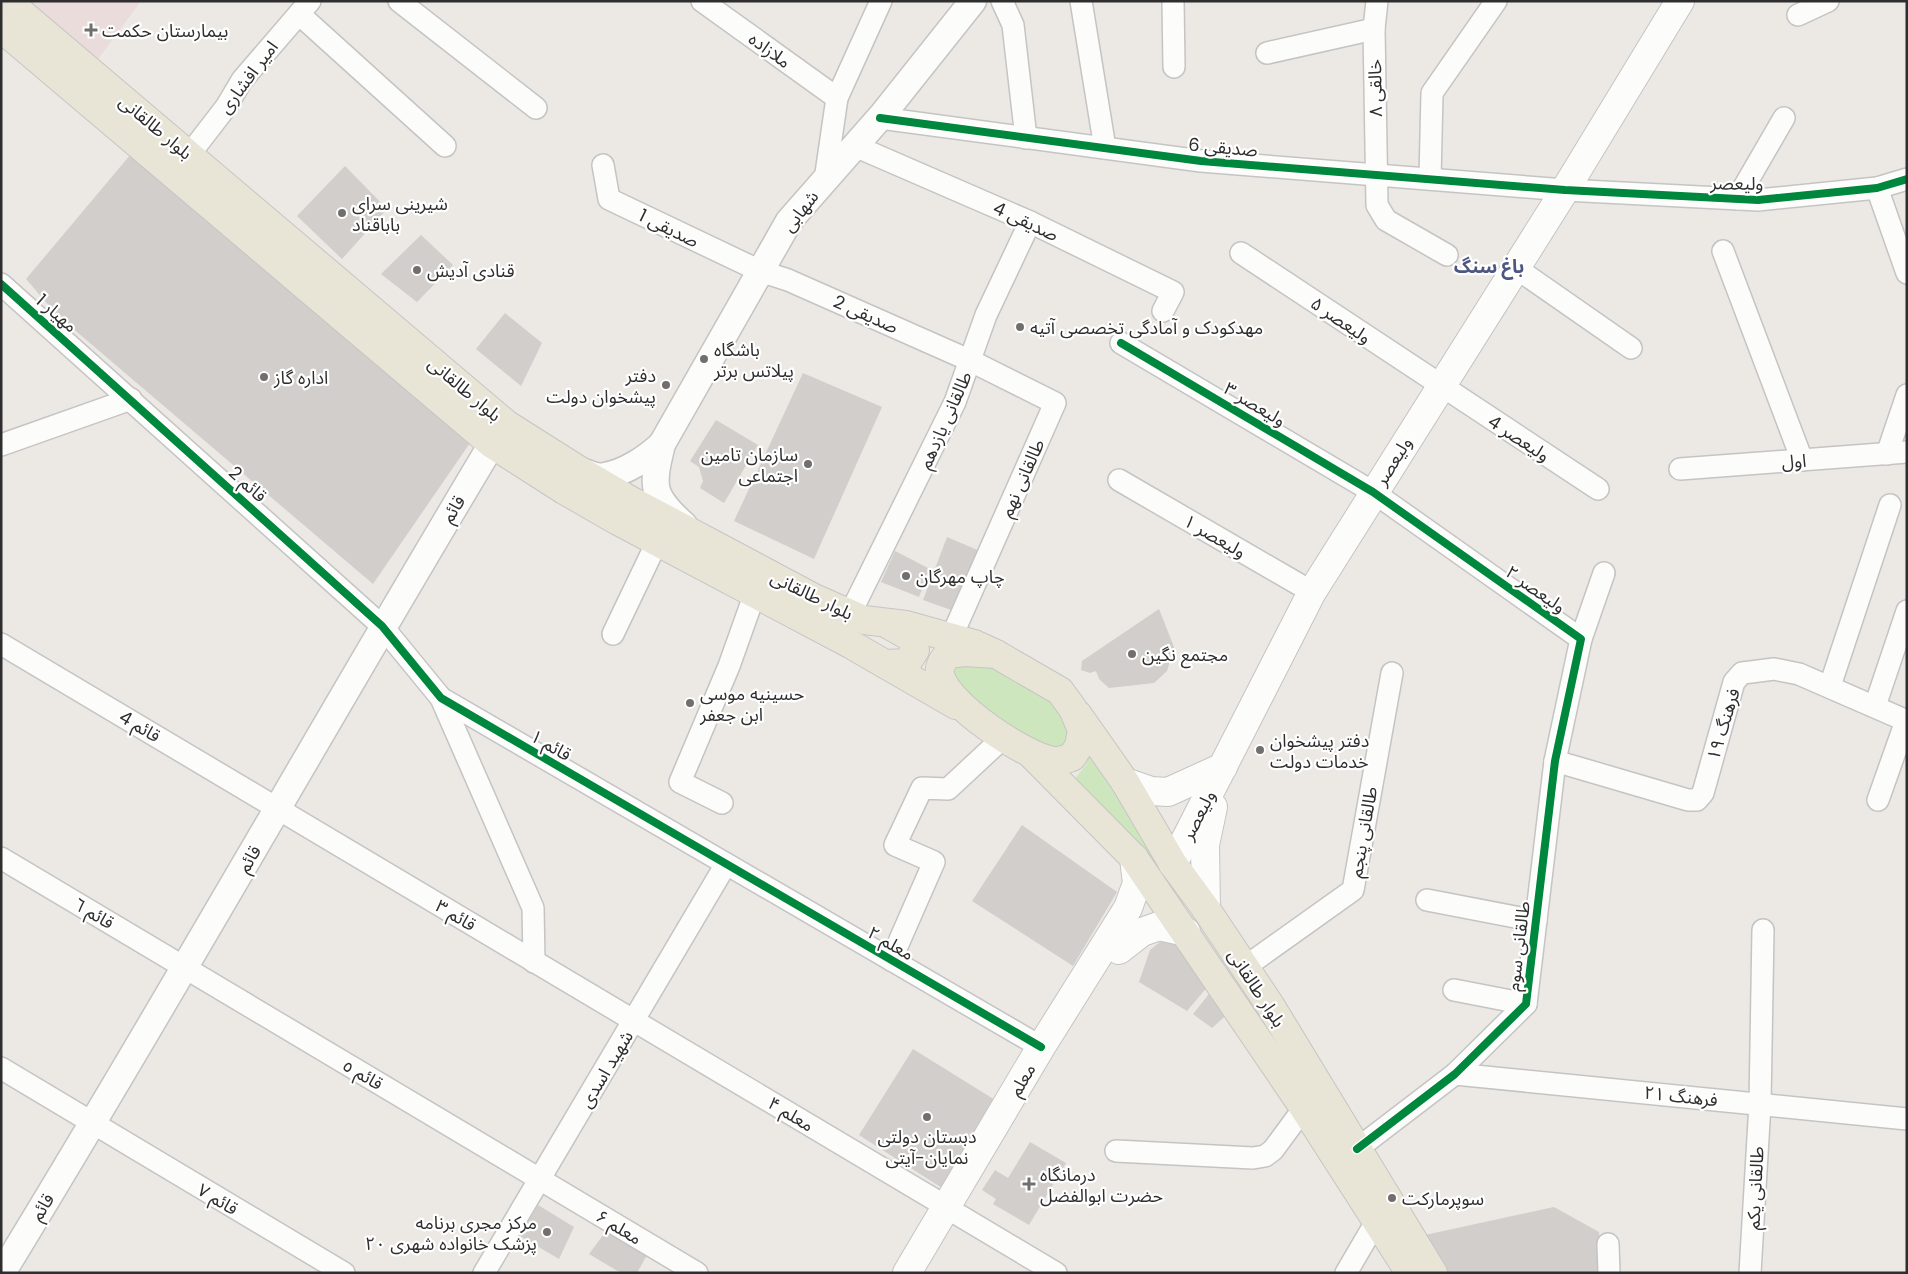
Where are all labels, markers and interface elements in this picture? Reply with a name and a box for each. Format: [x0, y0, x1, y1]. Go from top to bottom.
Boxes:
place label: بیمارستان حکمت [102, 18, 228, 43]
marker: بیمارستان حکمت [84, 23, 98, 37]
street label: ملازاده [744, 26, 796, 74]
street label: امیر افشاری [212, 35, 284, 119]
street label: خالقی ۸ [1362, 59, 1388, 117]
street label: بلوار طالقانی [114, 89, 198, 165]
street label: صدیقی 6 [1187, 132, 1259, 162]
street label: ولیعصر [1709, 170, 1764, 196]
street label: شهابی [776, 185, 824, 237]
place label: شیرینی سرای باباقناد [352, 191, 448, 237]
street label: صدیقی 4 [989, 195, 1063, 247]
street label: صدیقی 1 [635, 203, 703, 253]
marker: شیرینی سرای باباقناد [336, 207, 348, 219]
district label: باغ سنگ [1454, 253, 1524, 280]
place label: قنادی آدیش [427, 258, 515, 283]
marker: قنادی آدیش [411, 264, 423, 276]
street label: مهیار 1 [31, 288, 83, 338]
street label: صدیقی 2 [830, 289, 902, 339]
street label: ولیعصر ۵ [1306, 291, 1376, 349]
place label: مهدکودک و آمادگی تخصصی آتیه [1030, 315, 1263, 340]
marker: مهدکودک و آمادگی تخصصی آتیه [1014, 321, 1026, 333]
place label: باشگاه پیلاتس برتر [713, 337, 794, 383]
street label: بلوار طالقانی [423, 351, 507, 427]
marker: باشگاه پیلاتس برتر [698, 353, 710, 365]
place label: دفتر پیشخوان دولت [546, 363, 656, 409]
place label: اداره گاز [273, 365, 328, 390]
street label: طالقانی یازدهم [912, 367, 979, 473]
marker: اداره گاز [258, 371, 270, 383]
street label: ولیعصر ٣ [1219, 376, 1291, 432]
marker: دفتر پیشخوان دولت [660, 379, 672, 391]
street label: ولیعصر 4 [1483, 409, 1555, 467]
street label: ولیعصر [1368, 432, 1418, 491]
street label: طالقانی نهم [994, 435, 1051, 522]
place label: سازمان تامین اجتماعی [701, 442, 798, 488]
street label: اول [1781, 448, 1807, 474]
marker: سازمان تامین اجتماعی [802, 458, 814, 470]
street label: قائم 2 [223, 460, 272, 509]
street label: قائم [435, 490, 472, 528]
street label: ولیعصر ١ [1179, 508, 1251, 564]
street label: ولیعصر ٢ [1501, 559, 1571, 619]
street label: بلوار طالقانی [767, 564, 857, 626]
place label: چاپ مهرگان [916, 564, 1005, 589]
marker: چاپ مهرگان [900, 570, 912, 582]
place label: مجتمع نگین [1142, 642, 1228, 669]
marker: مجتمع نگین [1126, 648, 1138, 660]
place label: حسینیه موسی ابن جعفر [699, 681, 804, 727]
street label: فرهنگ ۱۹ [1700, 685, 1746, 763]
marker: حسینیه موسی ابن جعفر [684, 697, 696, 709]
street label: قائم 4 [114, 704, 165, 749]
street label: قائم ١ [525, 723, 576, 768]
place label: دفتر پیشخوان خدمات دولت [1270, 728, 1369, 774]
marker: دفتر پیشخوان خدمات دولت [1254, 744, 1266, 756]
street label: طالقانی پنجم [1343, 784, 1384, 880]
street label: ولیعصر [1174, 786, 1221, 845]
street label: قائم [231, 841, 268, 878]
street label: قائم ٦ [68, 891, 119, 936]
street label: قائم ٣ [430, 893, 481, 938]
street label: طالقانی سوم [1500, 900, 1538, 993]
street label: معلم ٢ [863, 920, 919, 967]
street label: بلوار طالقانی [1222, 944, 1292, 1032]
street label: شهید اسدی [573, 1026, 639, 1112]
street label: قائم ٥ [337, 1052, 388, 1097]
street label: معلم [1003, 1059, 1042, 1102]
street label: فرهنگ ۲۱ [1643, 1080, 1719, 1112]
street label: معلم ۴ [763, 1091, 819, 1138]
marker: دبستان دولتی نمایان-آیتی [921, 1111, 933, 1123]
place label: دبستان دولتی نمایان-آیتی [877, 1124, 977, 1170]
street label: طالقانی یکم [1740, 1146, 1771, 1231]
place label: درمانگاه حضرت ابوالفضل [1040, 1162, 1163, 1208]
street label: قائم ٧ [192, 1177, 243, 1222]
marker: درمانگاه حضرت ابوالفضل [1022, 1177, 1036, 1191]
place label: سوپرمارکت [1402, 1186, 1484, 1211]
street label: قائم [24, 1188, 61, 1226]
marker: سوپرمارکت [1386, 1192, 1398, 1204]
street label: معلم ۶ [591, 1204, 647, 1251]
place label: مرکز مجری برنامه پزشک خانواده شهری ٢٠ [365, 1210, 537, 1256]
marker: مرکز مجری برنامه پزشک خانواده شهری ٢٠ [541, 1226, 553, 1238]

